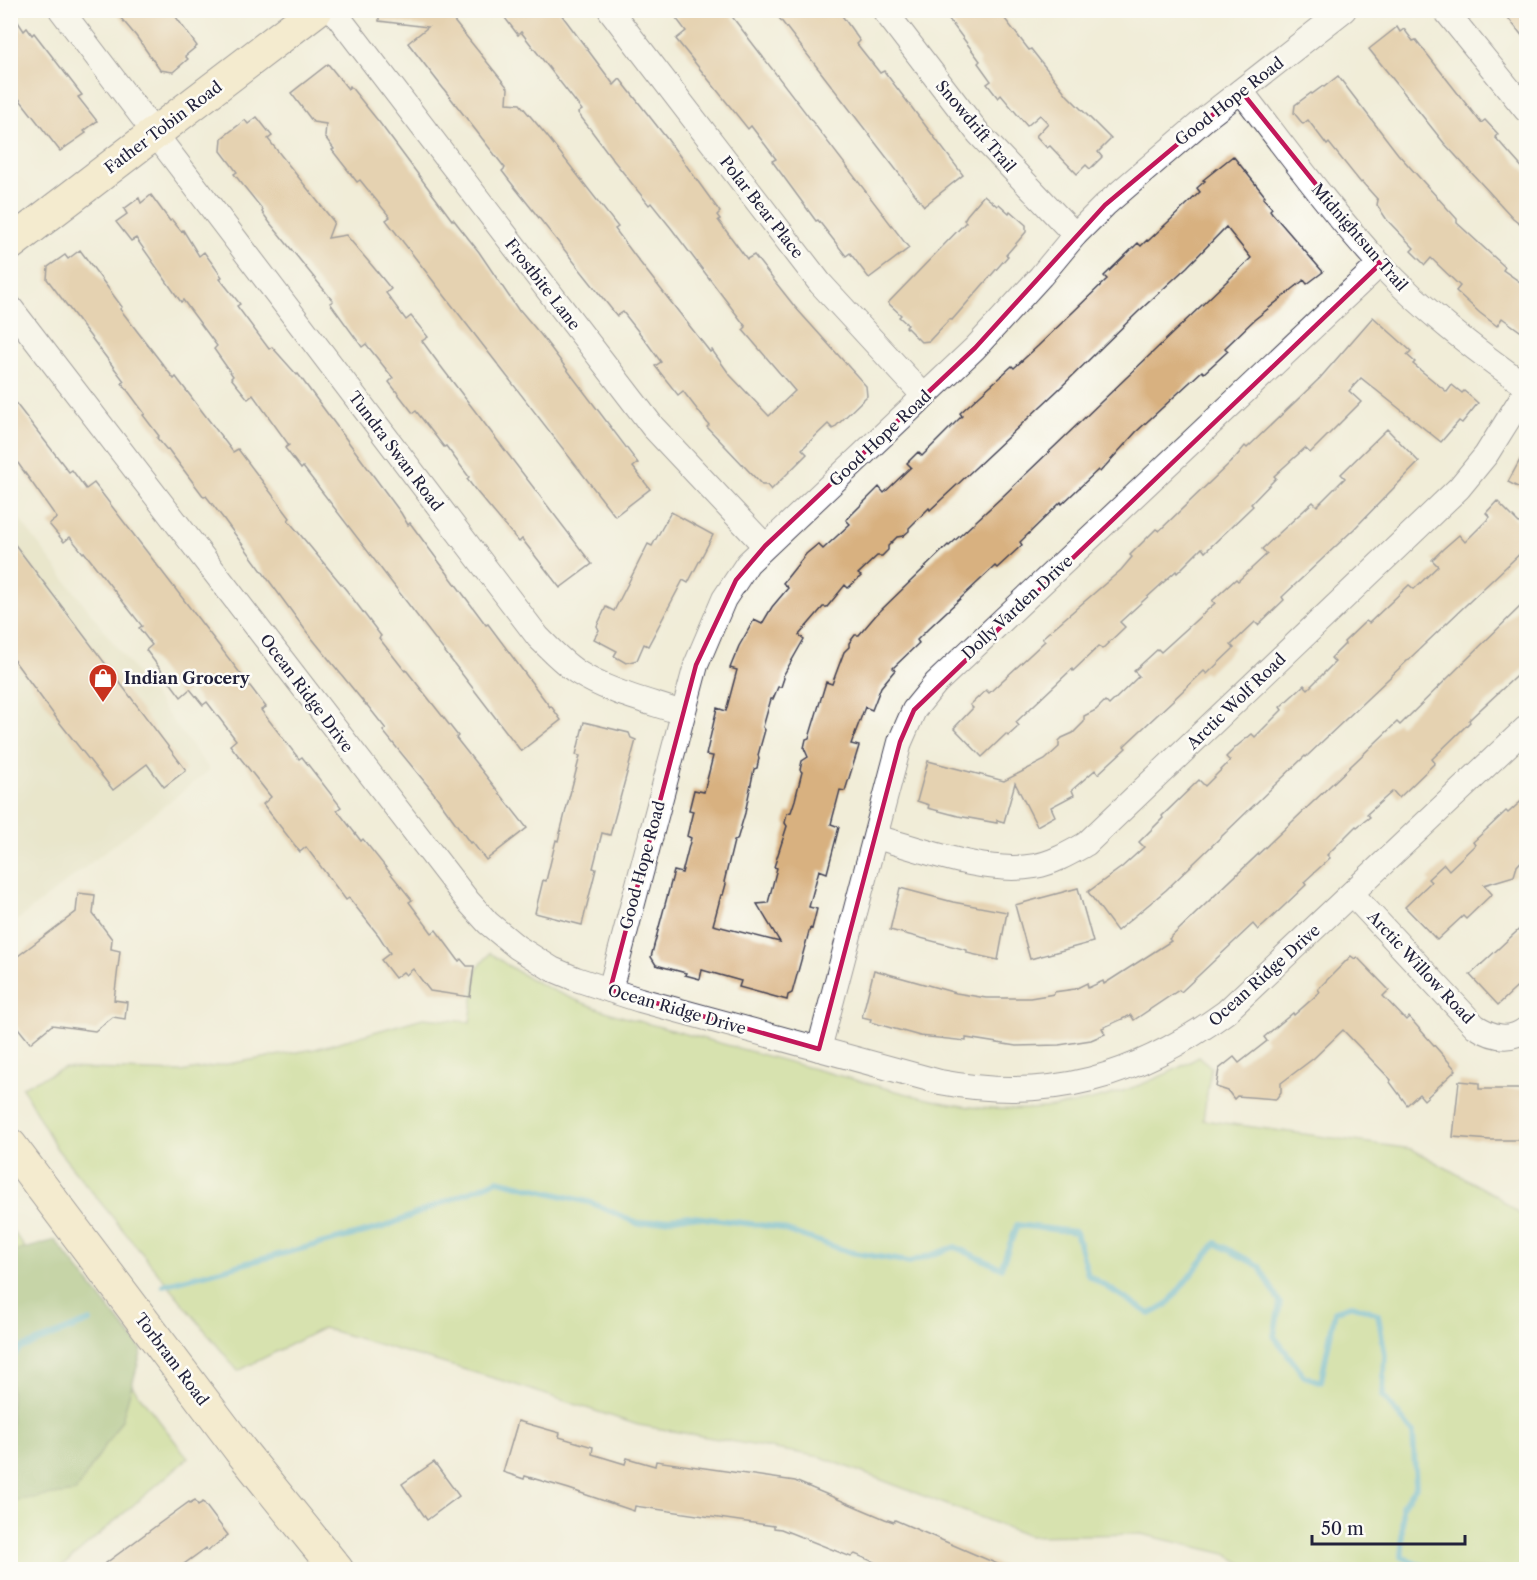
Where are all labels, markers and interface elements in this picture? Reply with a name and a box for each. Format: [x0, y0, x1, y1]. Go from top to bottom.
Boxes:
street label: Good Hope Road [1171, 52, 1287, 150]
street label: Father Tobin Road [100, 76, 226, 178]
street label: Snowdrift Trail [932, 76, 1020, 176]
street label: Polar Bear Place [716, 152, 808, 262]
street label: Midnightsun Trail [1308, 179, 1412, 295]
street label: Frostbite Lane [501, 234, 585, 334]
street label: Good Hope Road [825, 385, 935, 490]
street label: Tundra Swan Road [344, 387, 448, 515]
street label: Dolly Varden Drive [958, 551, 1076, 663]
street label: Ocean Ridge Drive [256, 630, 358, 756]
street label: Arctic Wolf Road [1182, 649, 1290, 754]
shop icon: Indian Grocery [87, 662, 119, 704]
place label: Indian Grocery [124, 668, 251, 688]
street label: Good Hope Road [615, 798, 669, 931]
street label: Arctic Willow Road [1363, 906, 1479, 1028]
street label: Ocean Ridge Drive [1204, 920, 1324, 1030]
street label: Ocean Ridge Drive [606, 980, 748, 1038]
street label: Torbram Road [131, 1309, 213, 1409]
scale bar [1312, 1508, 1465, 1546]
text: 50 m [1321, 1518, 1364, 1540]

